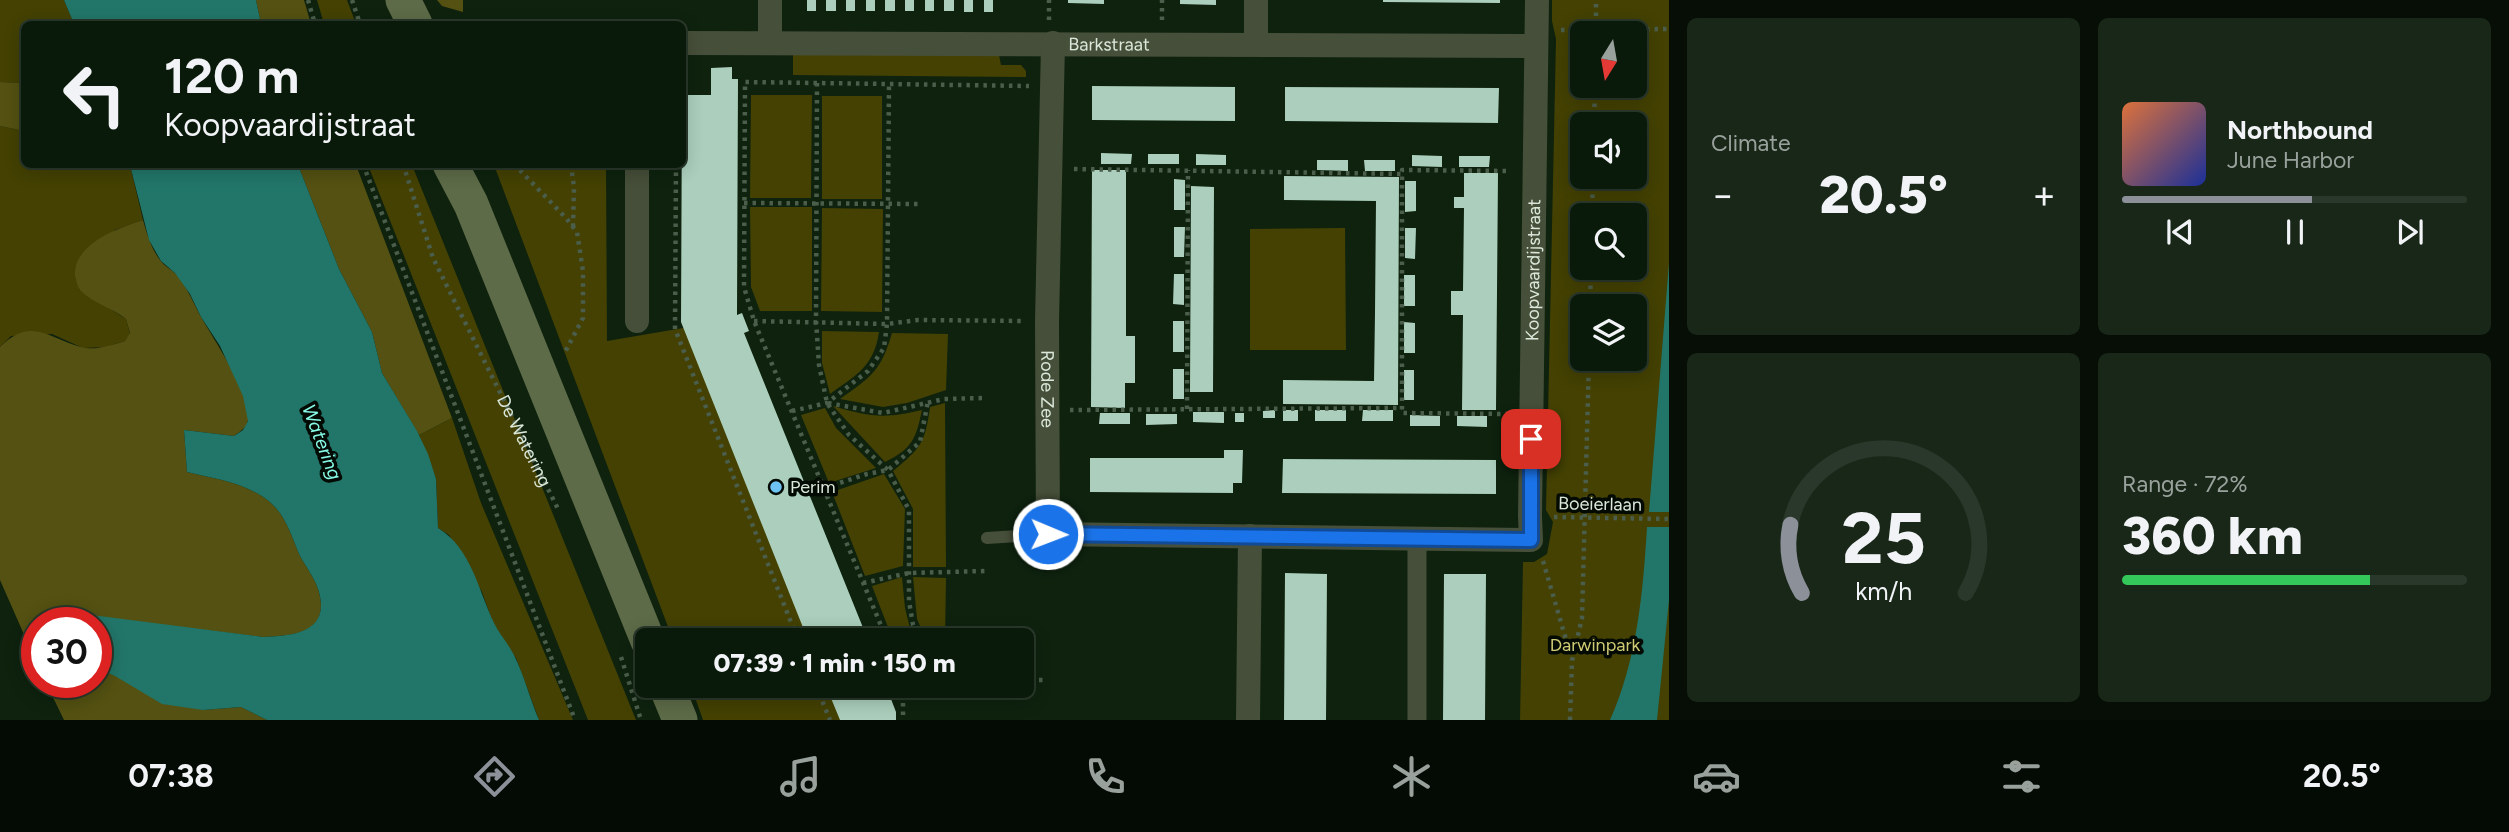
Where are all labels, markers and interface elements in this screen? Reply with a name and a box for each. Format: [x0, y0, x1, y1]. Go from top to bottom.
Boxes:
north arrow [1570, 21, 1647, 98]
map controls [1570, 21, 1647, 371]
street label: Barkstraat [1068, 33, 1150, 56]
text: 120 m [164, 46, 299, 105]
icon: left [49, 49, 140, 140]
text: Koopvaardijstraat [164, 106, 416, 144]
button: sound [1570, 112, 1647, 189]
text: Northbound [2227, 114, 2373, 146]
text: Climate [1711, 129, 1790, 157]
text: June Harbor [2227, 146, 2354, 174]
text: 20.5° [1819, 164, 1948, 226]
text: − [1711, 172, 1735, 218]
text: + [2032, 172, 2056, 218]
street label: Koopvaardijstraat [1521, 199, 1545, 341]
button: search [1570, 203, 1647, 280]
icon: previous [2161, 213, 2199, 251]
icon: pause [2276, 213, 2314, 251]
icon: next [2391, 213, 2429, 251]
button: layers [1570, 294, 1647, 371]
street label: Rode Zee [1036, 350, 1058, 428]
street label: De Watering [492, 391, 556, 491]
water label: Watering [297, 401, 347, 483]
pin [1501, 409, 1561, 469]
icon: arrive [1512, 420, 1550, 458]
text: Range · 72% [2122, 470, 2248, 498]
place label: Perim [790, 476, 836, 498]
marker: Perim [768, 479, 784, 495]
street label: Boeierlaan [1558, 492, 1642, 516]
text: 25 [1841, 495, 1926, 582]
position arrow [1011, 497, 1085, 571]
text: 360 km [2122, 505, 2303, 567]
text: km/h [1855, 576, 1912, 606]
speed limit sign: 30 [21, 607, 112, 698]
park label: Darwinpark [1550, 634, 1641, 656]
text: 07:39 · 1 min · 150 m [713, 647, 956, 679]
icon: directions [470, 752, 519, 801]
icon: music [776, 752, 825, 801]
icon: phone [1081, 752, 1130, 801]
icon: climate [1387, 752, 1436, 801]
icon: car [1692, 752, 1741, 801]
icon: filters [1997, 752, 2046, 801]
text: 07:38 [128, 757, 214, 795]
text: 20.5° [2303, 757, 2381, 795]

